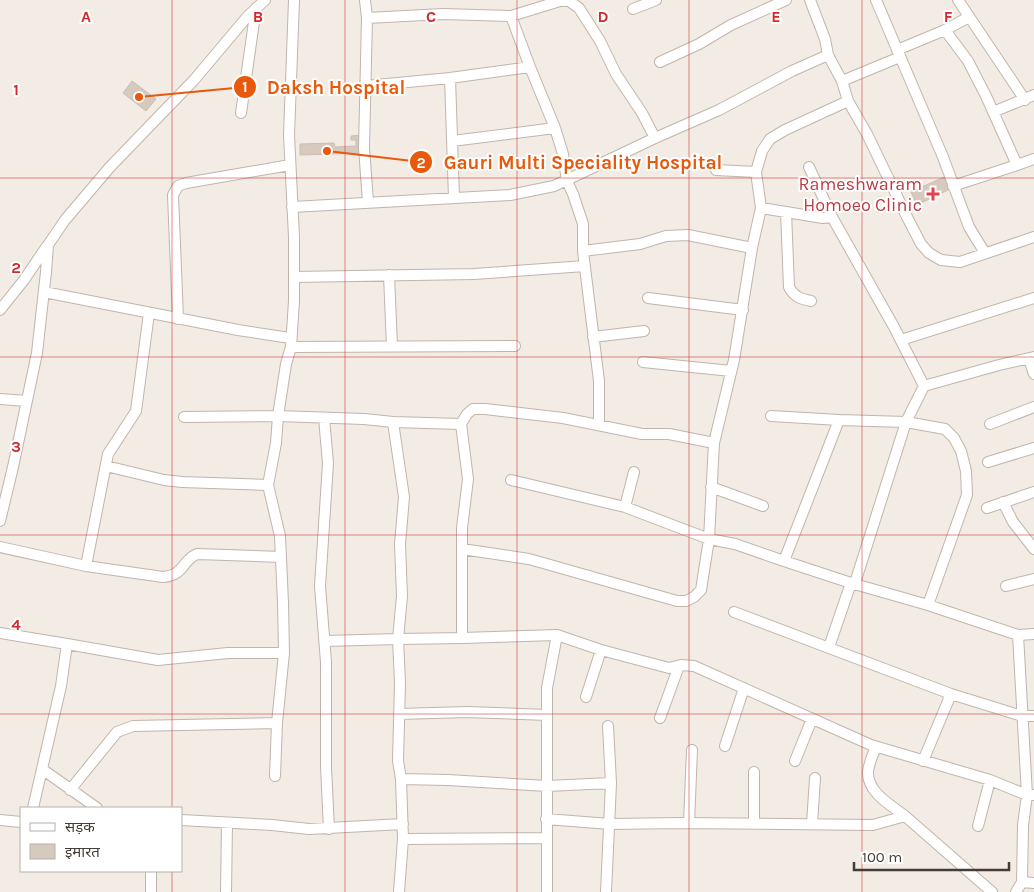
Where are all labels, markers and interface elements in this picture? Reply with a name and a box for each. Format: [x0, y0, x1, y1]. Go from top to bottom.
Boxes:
text: A [81, 7, 91, 26]
text: B [253, 7, 263, 26]
text: C [426, 7, 436, 26]
text: D [598, 7, 609, 26]
text: E [771, 7, 781, 26]
text: F [944, 7, 953, 26]
callout: Daksh Hospital [232, 70, 416, 104]
text: Daksh Hospital [267, 77, 405, 99]
text: 1 [242, 78, 248, 96]
text: 1 [13, 80, 19, 99]
callout: Gauri Multi Speciality Hospital [409, 145, 732, 179]
text: Gauri Multi Speciality Hospital [444, 152, 722, 174]
text: 2 [416, 154, 426, 172]
place label: Rameshwaram Homoeo Clinic [798, 173, 922, 216]
marker: Rameshwaram Homoeo Clinic [926, 187, 940, 201]
text: 2 [11, 258, 21, 277]
text: 3 [11, 437, 21, 456]
text: 4 [11, 615, 21, 634]
legend [20, 807, 182, 872]
text: सड़क [65, 818, 95, 836]
scale bar [854, 840, 1009, 872]
text: इमारत [65, 843, 100, 861]
text: 100 m [862, 848, 902, 866]

